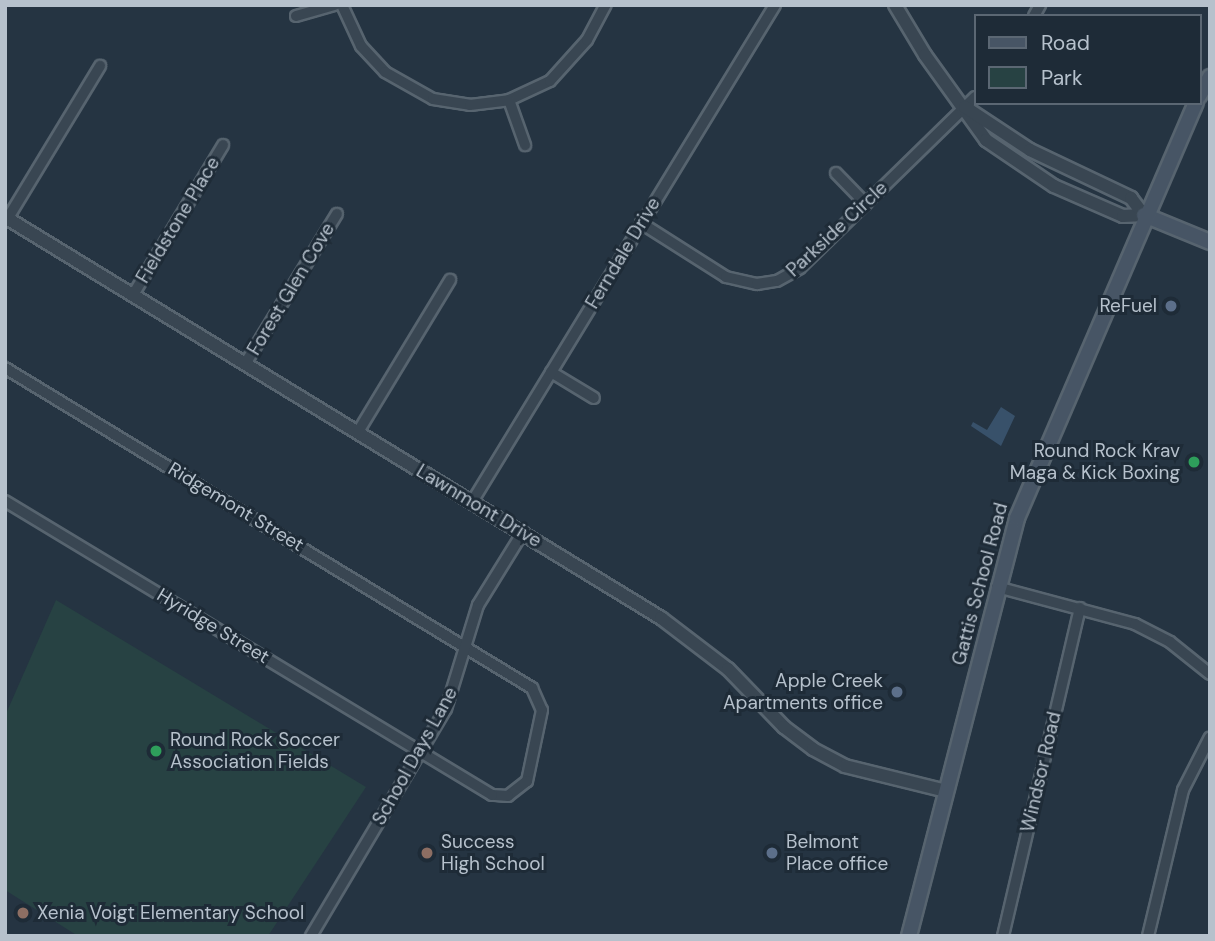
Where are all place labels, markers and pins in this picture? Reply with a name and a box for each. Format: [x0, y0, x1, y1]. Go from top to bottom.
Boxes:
place label: ReFuel [1099, 295, 1157, 317]
marker: ReFuel [1163, 298, 1179, 314]
place label: Round Rock Krav Maga & Kick Boxing [1010, 440, 1180, 484]
marker: Round Rock Krav Maga & Kick Boxing [1186, 454, 1202, 470]
place label: Apple Creek Apartments office [723, 670, 883, 714]
marker: Apple Creek Apartments office [889, 684, 905, 700]
place label: Round Rock Soccer Association Fields [170, 729, 340, 773]
marker: Round Rock Soccer Association Fields [148, 743, 164, 759]
place label: Success High School [441, 831, 545, 875]
place label: Belmont Place office [786, 831, 888, 875]
marker: Success High School [419, 845, 435, 861]
marker: Belmont Place office [764, 845, 780, 861]
place label: Xenia Voigt Elementary School [37, 902, 304, 924]
marker: Xenia Voigt Elementary School [15, 905, 31, 921]

